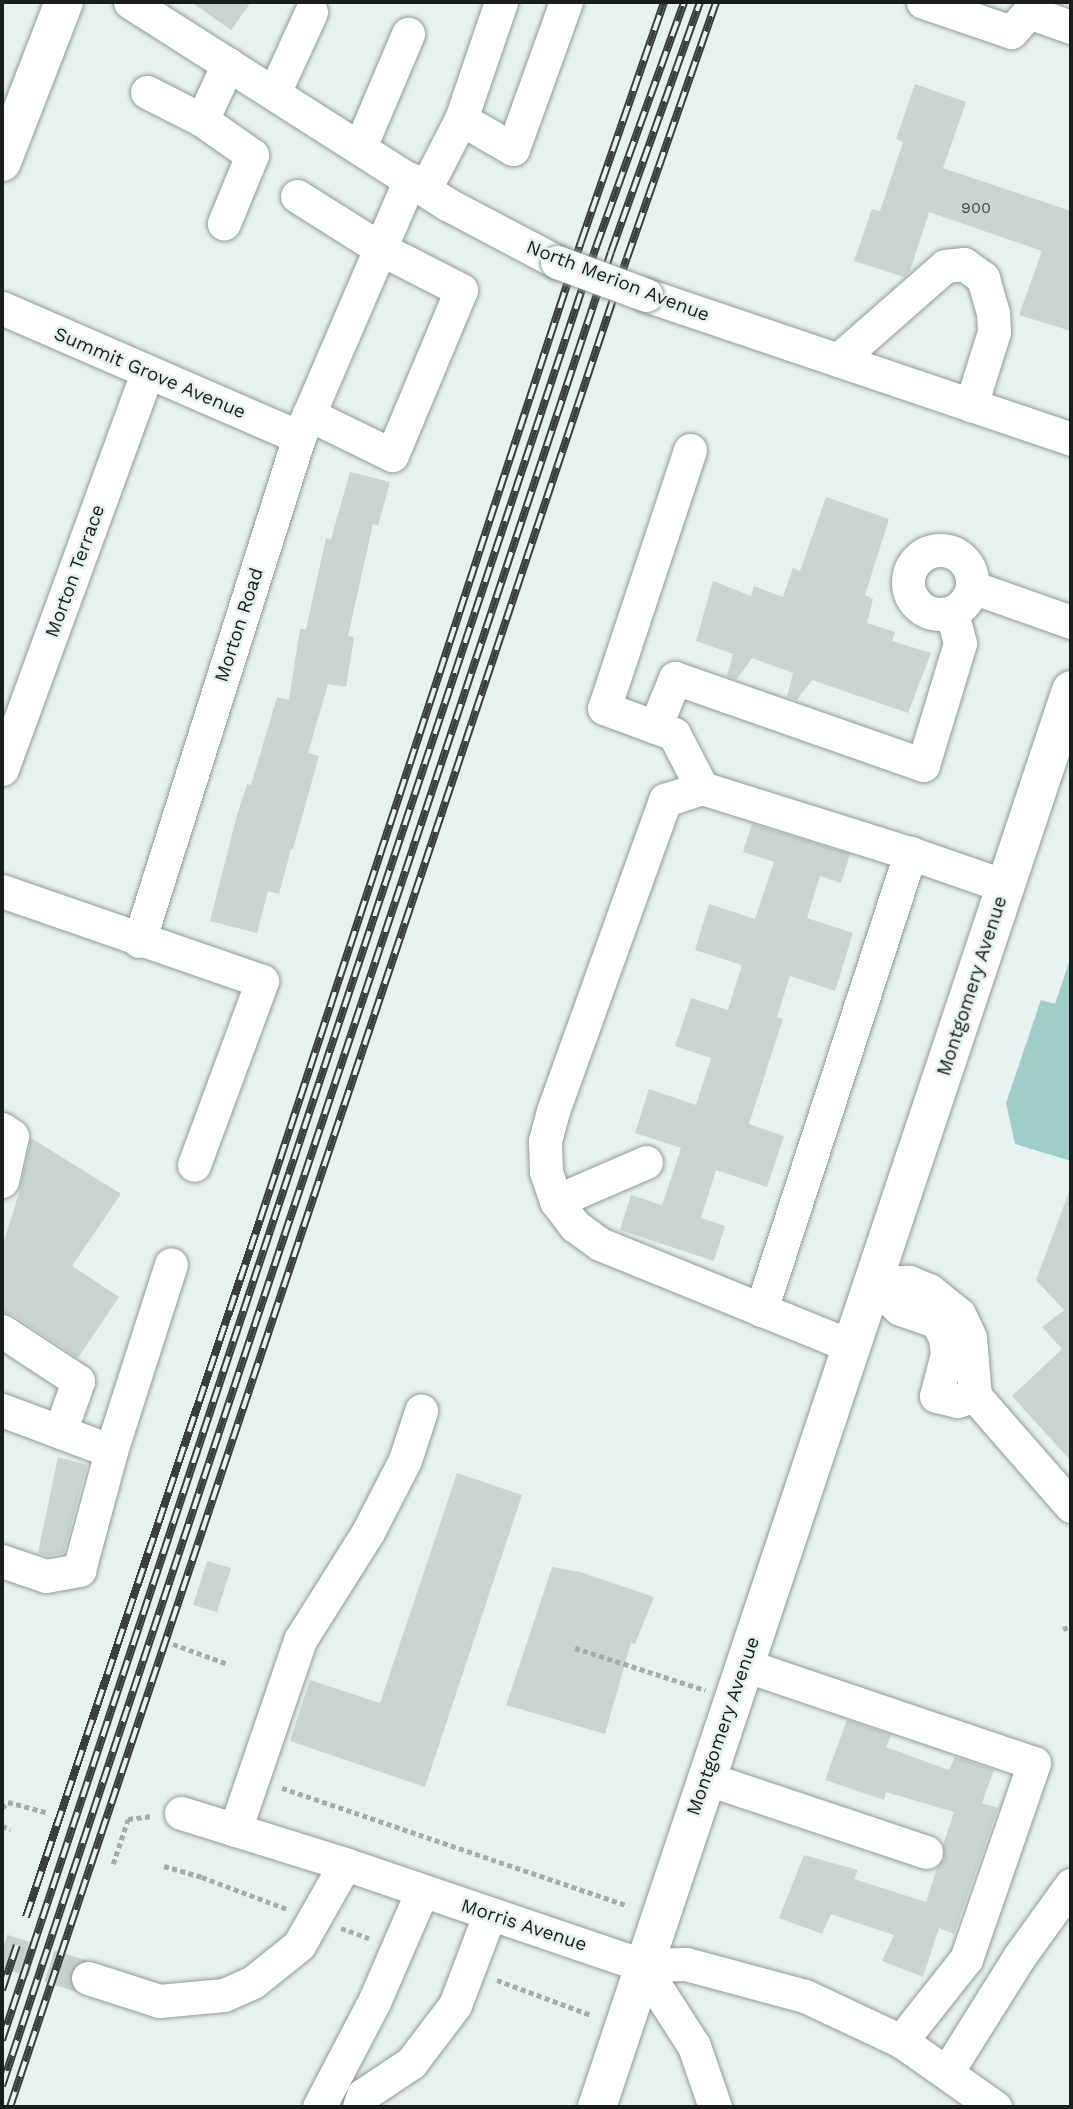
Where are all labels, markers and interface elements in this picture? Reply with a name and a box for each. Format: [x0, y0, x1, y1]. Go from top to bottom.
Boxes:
house number: 900 [961, 198, 991, 218]
street label: North Merion Avenue [523, 235, 713, 327]
street label: Summit Grove Avenue [50, 322, 250, 424]
street label: Morton Terrace [40, 501, 110, 641]
street label: Morton Road [210, 565, 268, 685]
street label: Montgomery Avenue [932, 893, 1012, 1079]
street label: Montgomery Avenue [681, 1633, 765, 1819]
street label: Morris Avenue [458, 1894, 590, 1956]

